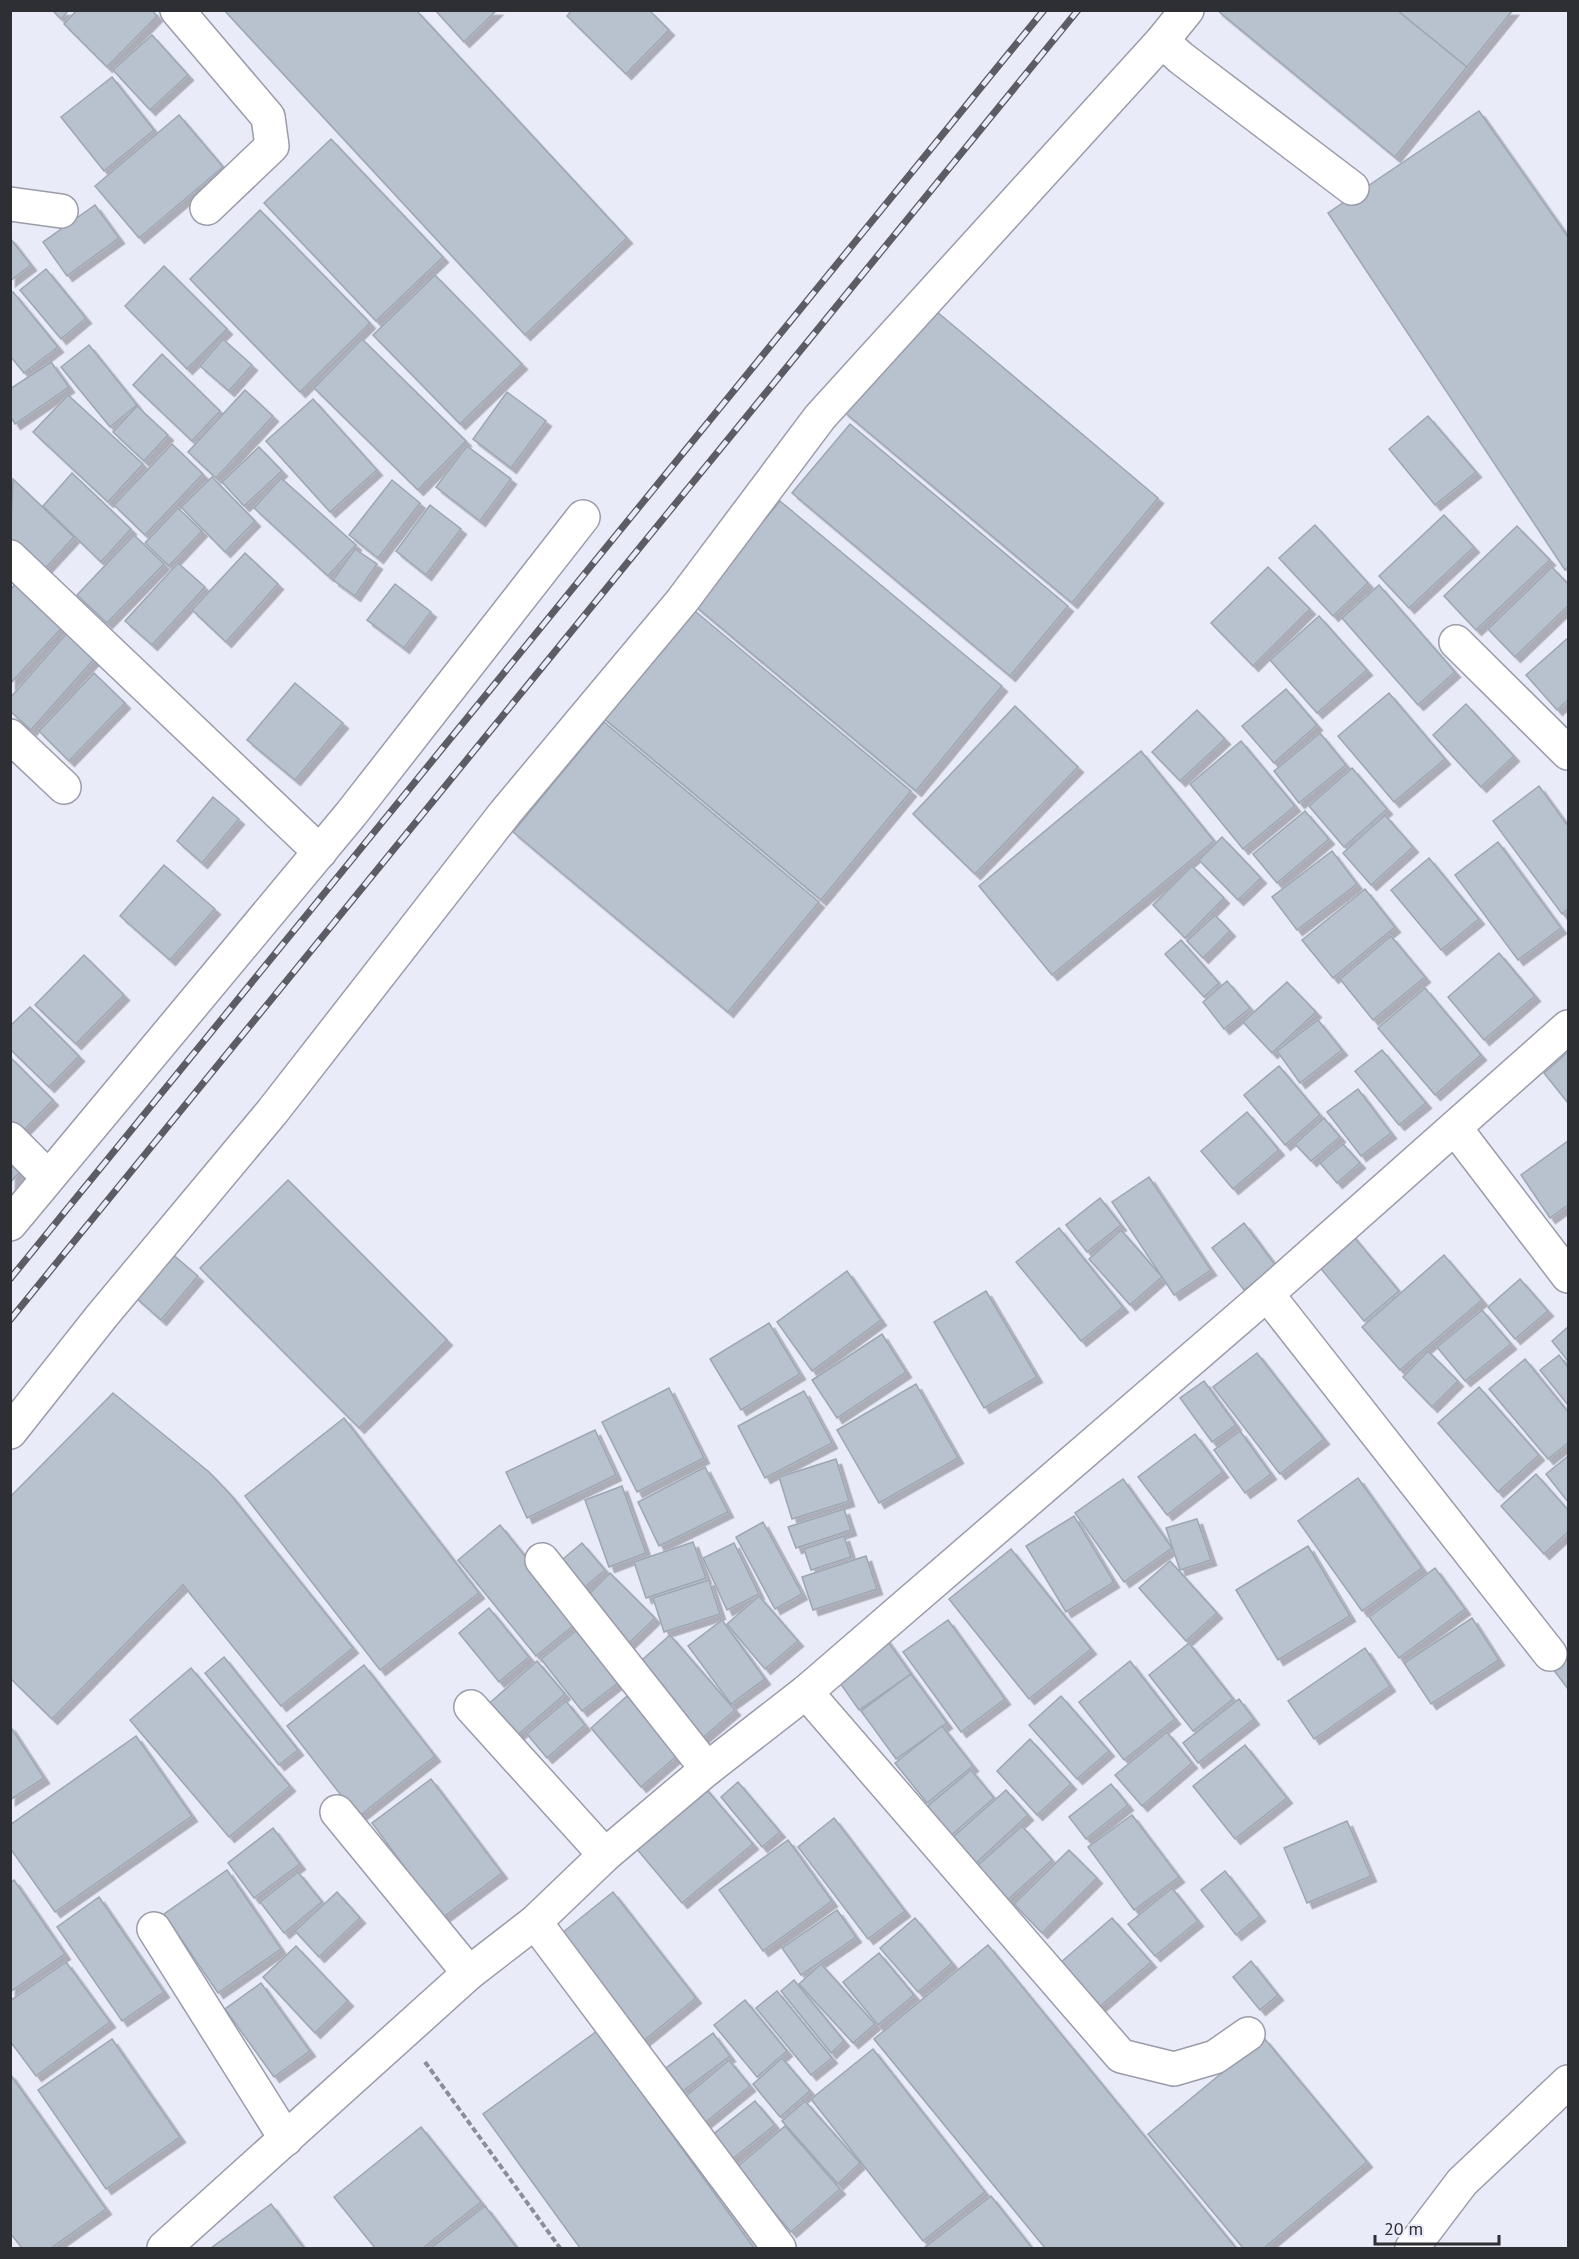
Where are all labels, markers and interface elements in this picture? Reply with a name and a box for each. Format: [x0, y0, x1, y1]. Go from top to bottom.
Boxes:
scale bar [1375, 2208, 1500, 2246]
text: 20 m [1384, 2217, 1423, 2240]

